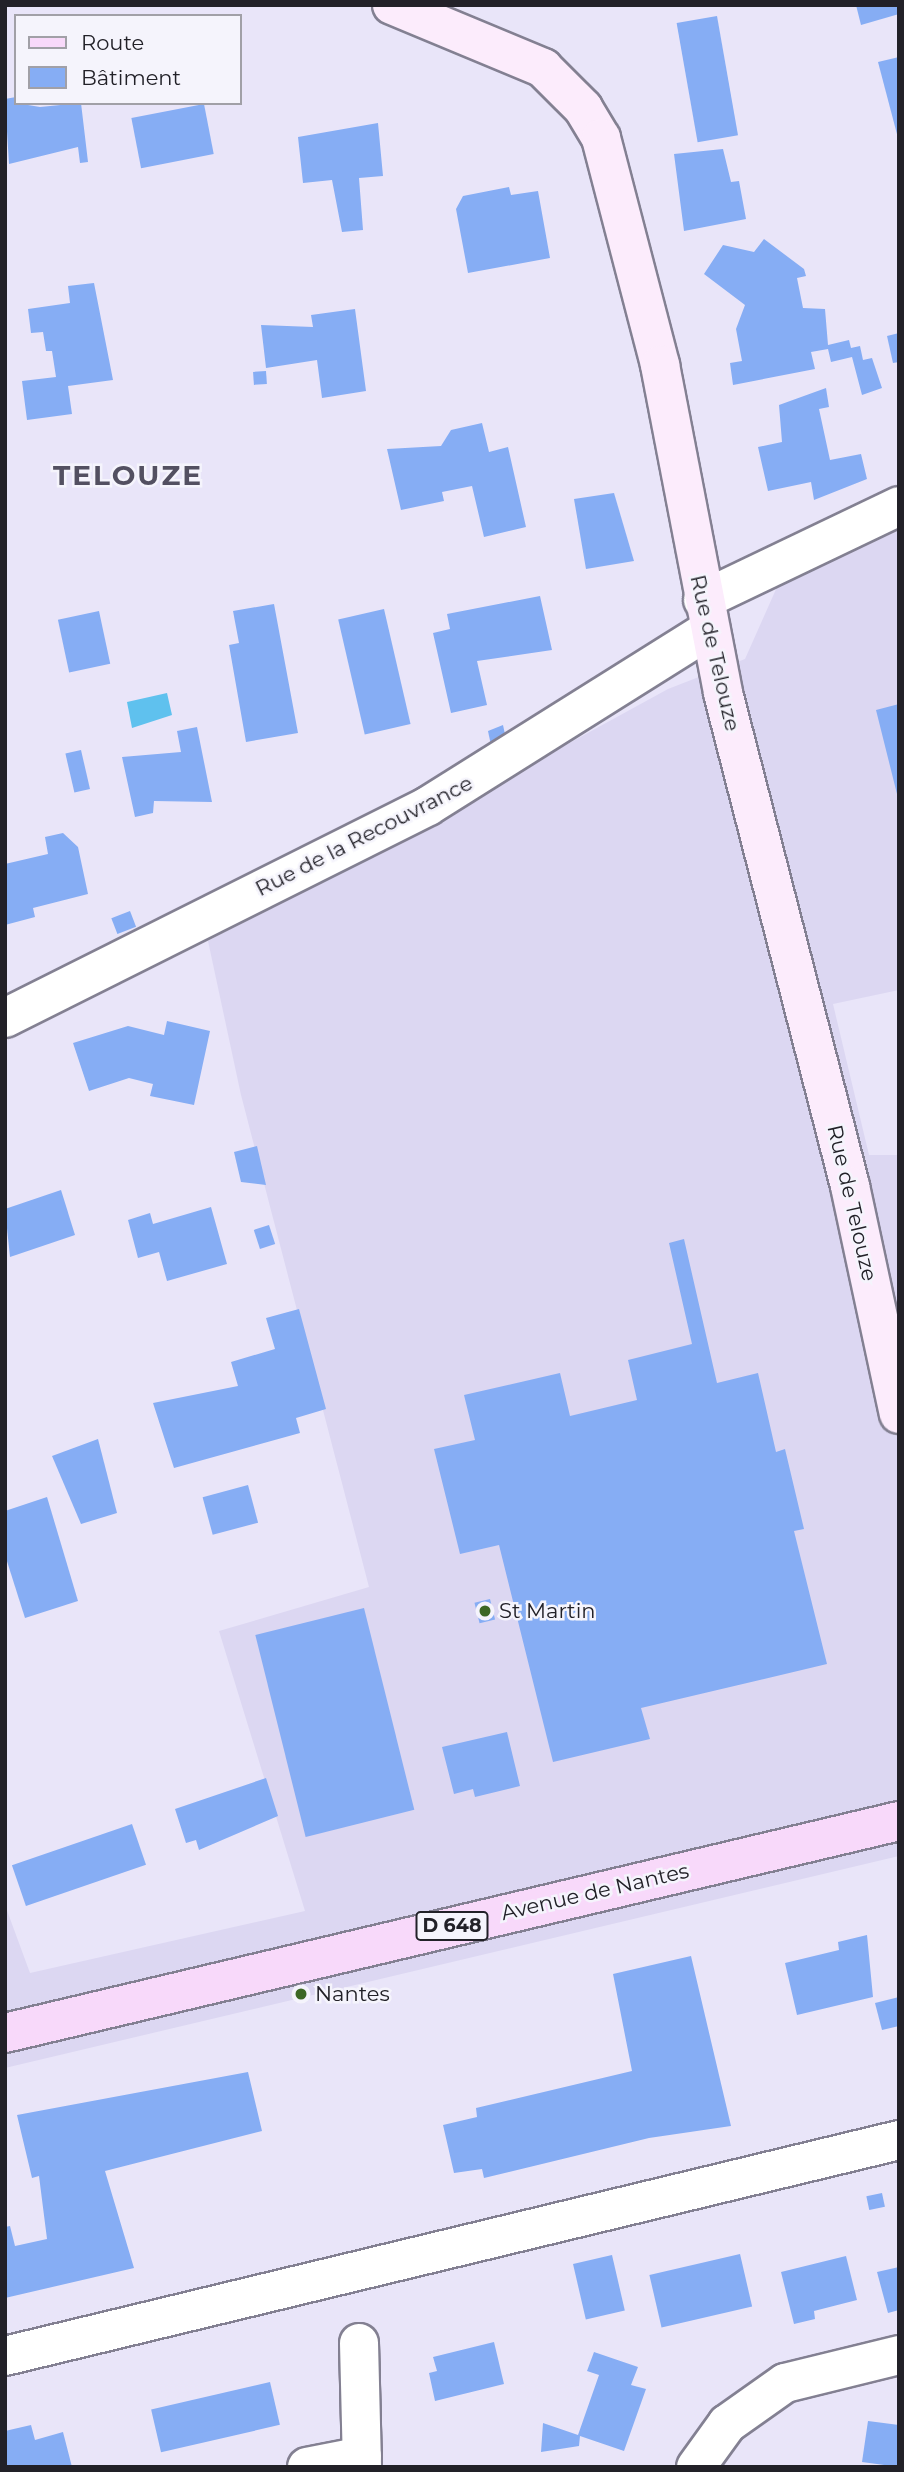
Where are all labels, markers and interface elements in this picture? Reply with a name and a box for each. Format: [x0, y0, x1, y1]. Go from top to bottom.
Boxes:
legend [14, 14, 242, 105]
text: Route [81, 30, 144, 55]
text: Bâtiment [81, 65, 181, 90]
district label: TELOUZE [54, 458, 202, 492]
street label: Rue de Telouze [685, 572, 745, 734]
street label: Rue de la Recouvrance [251, 770, 477, 902]
street label: Rue de Telouze [822, 1122, 882, 1284]
place label: St Martin [499, 1598, 595, 1624]
marker: St Martin [477, 1603, 493, 1619]
street label: Avenue de Nantes [499, 1858, 691, 1926]
road number: D 648 [415, 1910, 489, 1942]
place label: Nantes [315, 1981, 390, 2007]
marker: Nantes [293, 1986, 309, 2002]

